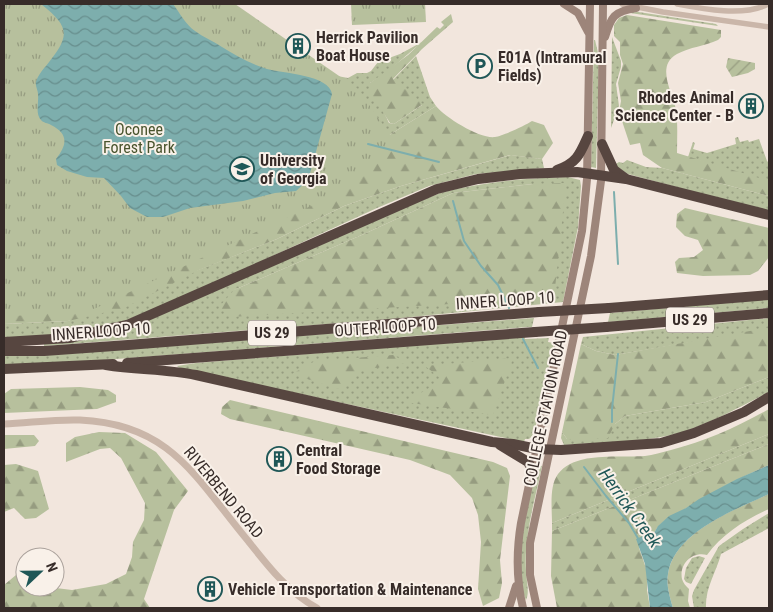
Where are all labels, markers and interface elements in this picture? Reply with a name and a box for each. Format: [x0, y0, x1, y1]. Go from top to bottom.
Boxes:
place label: Herrick Pavilion Boat House [316, 28, 418, 65]
building icon: Herrick Pavilion Boat House [285, 33, 311, 59]
place label: E01A (Intramural Fields) [498, 48, 607, 85]
parking icon: E01A (Intramural Fields) [467, 53, 493, 79]
place label: Rhodes Animal Science Center - B [615, 88, 734, 125]
building icon: Rhodes Animal Science Center - B [738, 93, 764, 119]
park label: Oconee Forest Park [103, 120, 176, 157]
place label: University of Georgia [260, 151, 327, 188]
school or university icon: University of Georgia [229, 156, 255, 182]
street label: INNER LOOP 10 [455, 288, 555, 313]
road number: US 29 [666, 308, 714, 332]
street label: OUTER LOOP 10 [334, 314, 436, 341]
street label: INNER LOOP 10 [51, 319, 151, 344]
road number: US 29 [248, 320, 296, 346]
street label: COLLEGE STATION ROAD [520, 328, 571, 488]
place label: Central Food Storage [296, 441, 381, 478]
street label: RIVERBEND ROAD [180, 443, 267, 542]
building icon: Central Food Storage [266, 446, 292, 472]
water label: Herrick Creek [595, 464, 667, 552]
north arrow [15, 547, 65, 597]
text: N [43, 560, 61, 574]
building icon: Vehicle Transportation & Maintenance [197, 576, 223, 602]
place label: Vehicle Transportation & Maintenance [228, 580, 473, 599]

